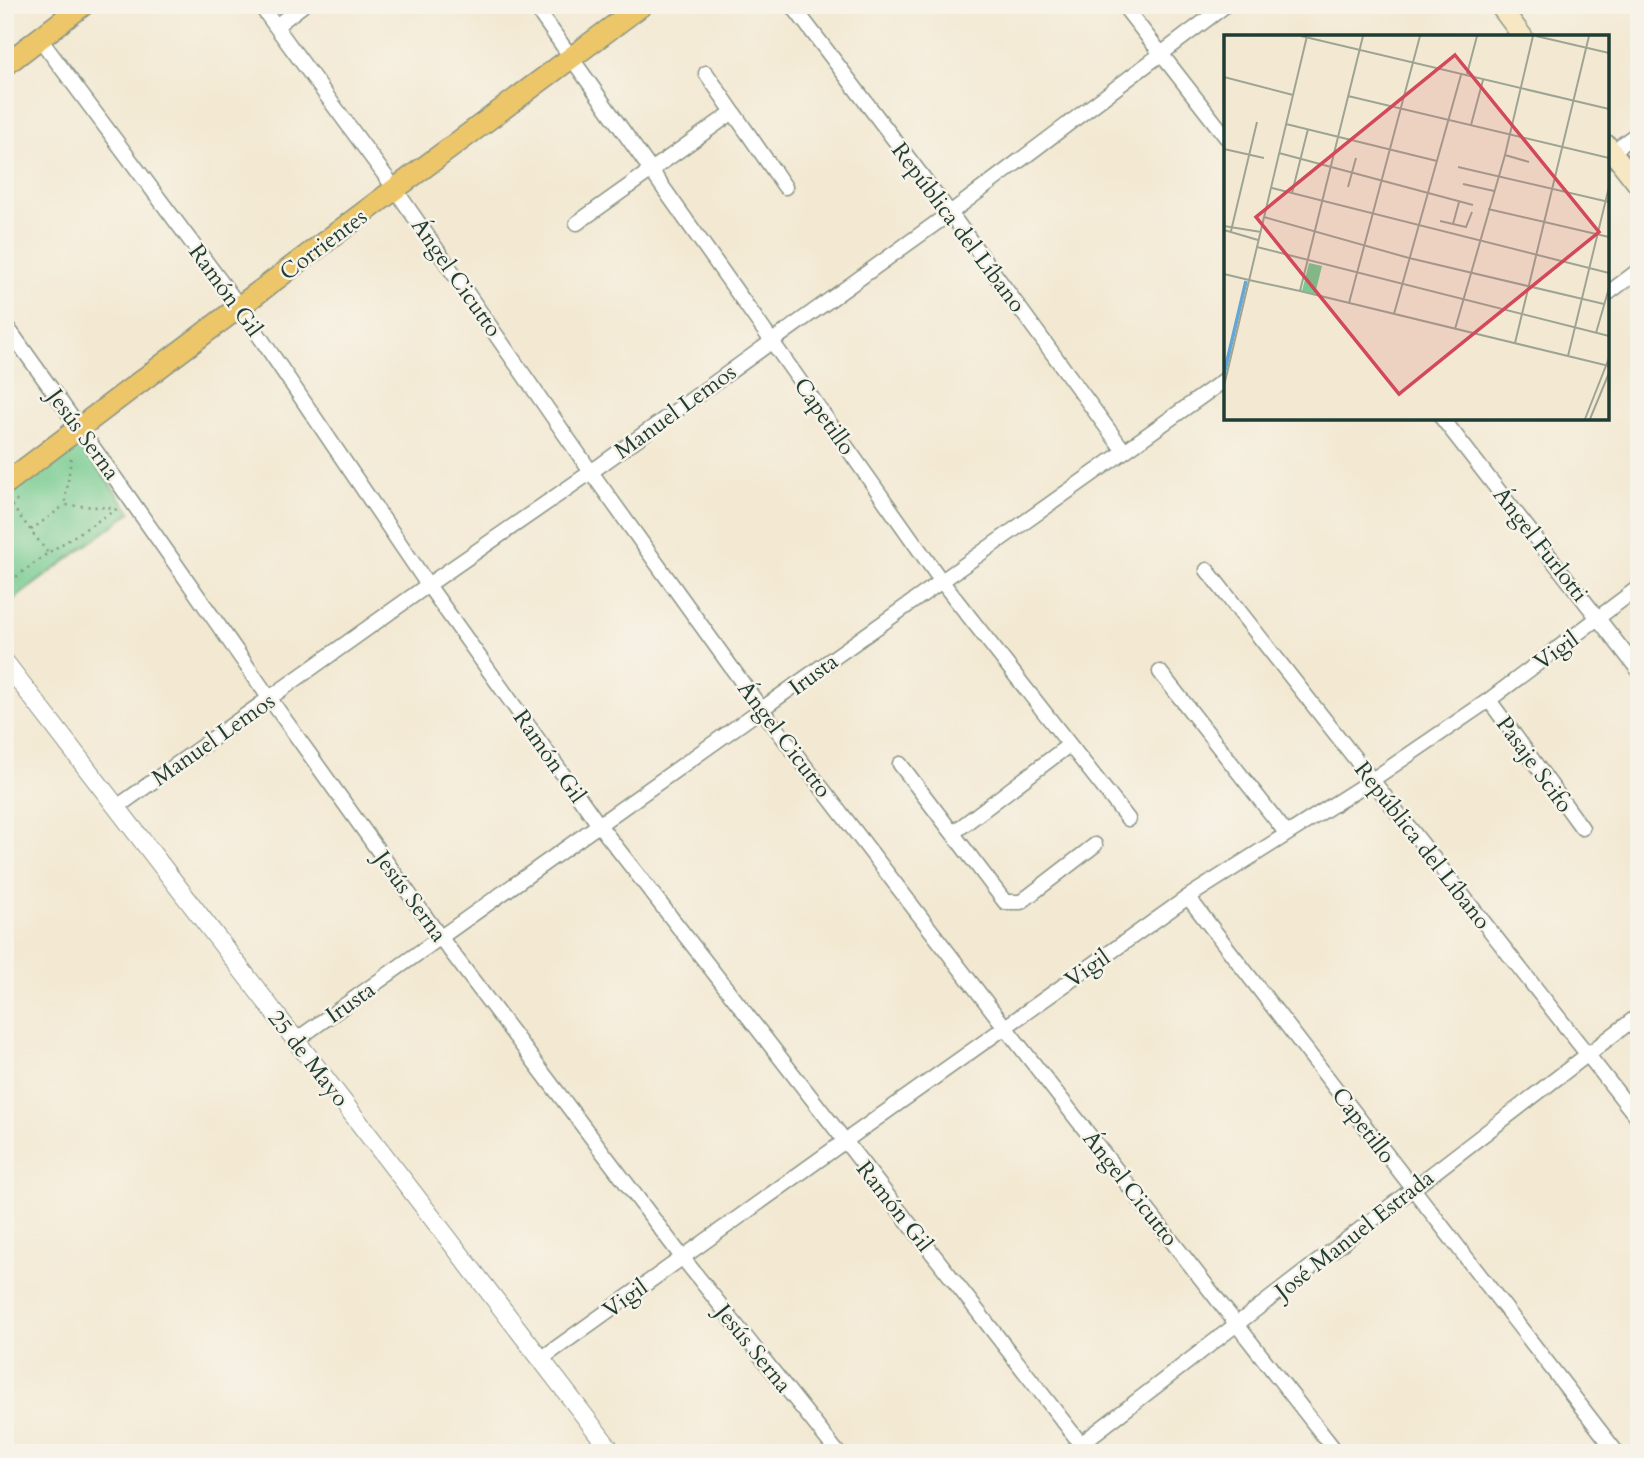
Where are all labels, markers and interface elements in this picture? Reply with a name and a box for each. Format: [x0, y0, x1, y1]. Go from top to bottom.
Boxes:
inset map [1224, 35, 1609, 420]
street label: República del Líbano [884, 136, 1033, 319]
street label: Corrientes [273, 201, 373, 288]
street label: Ángel Cicutto [404, 211, 509, 343]
street label: Ramón Gil [181, 238, 270, 343]
street label: Manuel Lemos [608, 357, 743, 466]
street label: Capetillo [787, 371, 863, 461]
street label: Jesús Serna [38, 380, 127, 486]
street label: Ángel Furlotti [1486, 480, 1595, 608]
street label: Vigil [1528, 624, 1585, 677]
street label: Irusta [782, 646, 844, 703]
street label: Ángel Cicutto [730, 674, 839, 804]
street label: Manuel Lemos [146, 685, 281, 793]
street label: Ramón Gil [506, 703, 593, 809]
street label: Pasaje Scifo [1489, 710, 1580, 819]
street label: República del Líbano [1347, 755, 1498, 936]
street label: Jesús Serna [365, 842, 454, 948]
street label: Vigil [1058, 942, 1116, 995]
street label: Irusta [319, 974, 381, 1031]
street label: 25 de Mayo [261, 1004, 356, 1113]
street label: Capetillo [1325, 1081, 1402, 1170]
street label: Ángel Cicutto [1076, 1124, 1186, 1253]
street label: Ramón Gil [849, 1154, 940, 1258]
street label: José Manuel Estrada [1266, 1162, 1440, 1308]
street label: Vigil [597, 1272, 654, 1325]
street label: Jesús Serna [706, 1295, 799, 1399]

